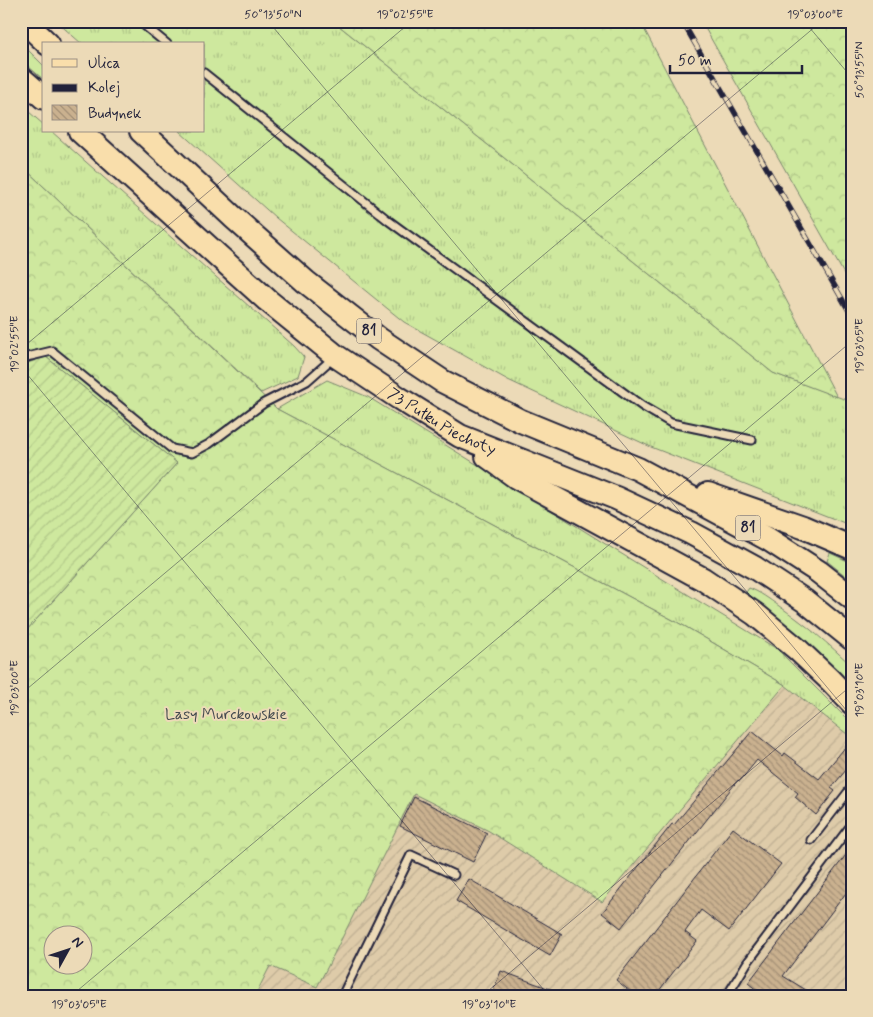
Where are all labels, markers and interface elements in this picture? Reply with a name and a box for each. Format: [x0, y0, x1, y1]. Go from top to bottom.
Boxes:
text: 50°13'50"N [244, 7, 302, 23]
text: 19°02'55"E [376, 7, 434, 23]
text: 19°03'00"E [787, 7, 843, 23]
text: 50°13'55"N [852, 41, 868, 99]
legend [42, 42, 205, 132]
scale bar [670, 42, 803, 74]
text: 50 m [678, 51, 712, 71]
text: Ulica [88, 54, 121, 74]
text: Kolej [88, 78, 120, 98]
text: Budynek [88, 104, 142, 124]
text: 19°02'55"E [7, 315, 23, 373]
road number: 81 [356, 318, 382, 344]
text: 19°03'05"E [852, 318, 868, 374]
street label: 73 Pułku Piechoty [384, 383, 499, 460]
road number: 81 [736, 516, 760, 540]
text: 19°03'00"E [7, 660, 23, 716]
text: 19°03'10"E [852, 663, 868, 717]
park label: Lasy Murckowskie [165, 704, 287, 725]
north arrow [42, 924, 92, 974]
text: N [67, 933, 87, 952]
text: 19°03'05"E [51, 997, 107, 1013]
text: 19°03'10"E [462, 997, 516, 1013]

